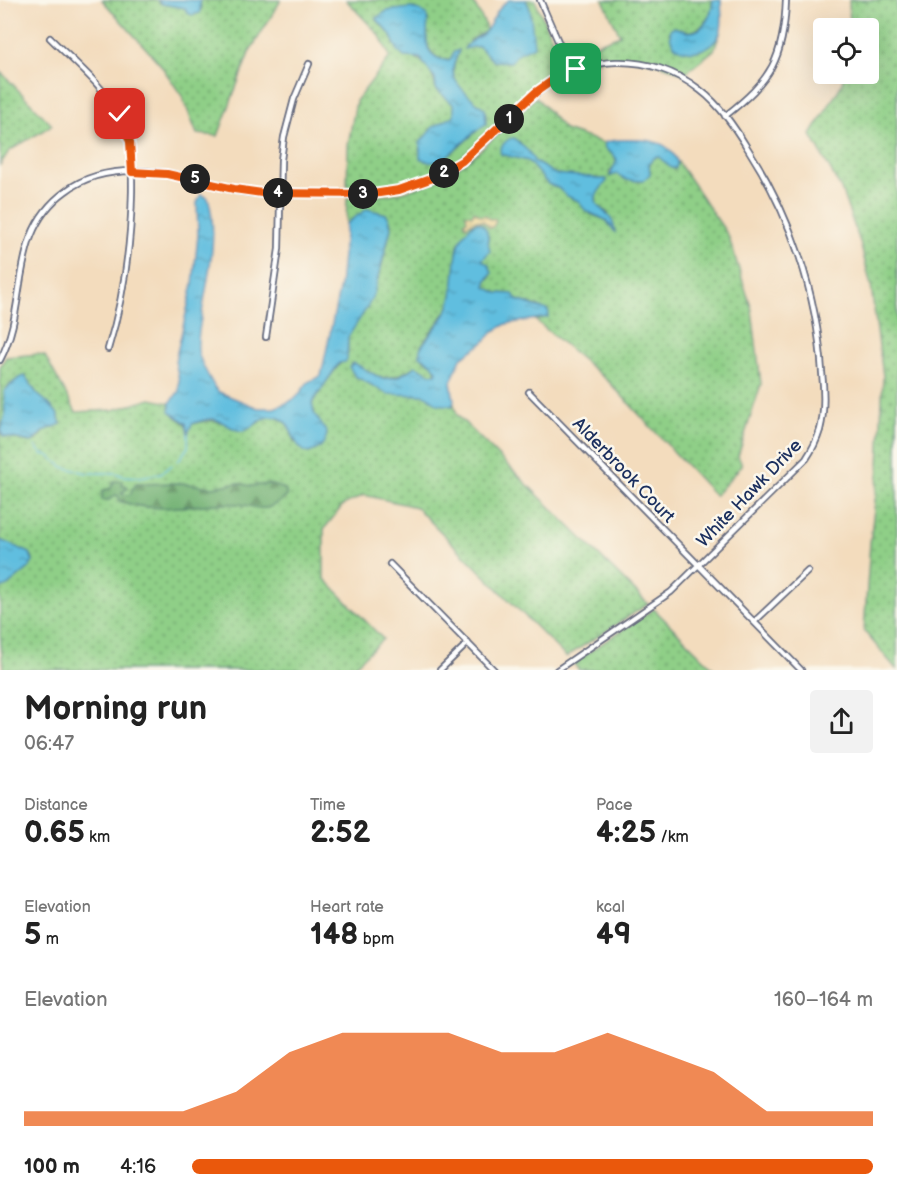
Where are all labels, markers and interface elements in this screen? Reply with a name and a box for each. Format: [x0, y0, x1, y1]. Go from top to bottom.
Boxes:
map controls [813, 18, 879, 84]
button: locate [813, 18, 879, 84]
pin [550, 43, 601, 94]
icon: arrive [559, 52, 592, 85]
pin [94, 88, 145, 139]
icon: check [103, 97, 136, 130]
pin: 1 [494, 104, 524, 134]
text: 1 [506, 109, 512, 128]
pin: 2 [429, 158, 459, 188]
text: 2 [439, 163, 449, 182]
pin: 5 [180, 164, 210, 194]
text: 5 [190, 169, 200, 188]
pin: 4 [263, 178, 293, 208]
pin: 3 [348, 179, 378, 209]
text: 4 [273, 183, 283, 202]
text: 3 [358, 184, 368, 203]
street label: Alderbrook Court [568, 413, 679, 528]
street label: White Hawk Drive [693, 435, 806, 552]
text: Morning run [24, 689, 207, 729]
button: share [810, 690, 873, 753]
text: 06:47 [24, 732, 74, 756]
text: Distance [24, 796, 88, 815]
text: Time [310, 796, 345, 815]
text: Pace [596, 796, 632, 815]
text: 0.65 [24, 815, 85, 851]
text: 2:52 [310, 815, 370, 851]
text: 4:25 [596, 815, 656, 851]
text: km [85, 828, 110, 847]
text: /km [656, 828, 689, 847]
text: Elevation [24, 898, 91, 917]
text: Heart rate [310, 898, 384, 917]
text: kcal [596, 898, 625, 917]
text: 5 [24, 917, 41, 953]
text: 148 [310, 917, 358, 953]
text: 49 [596, 917, 631, 953]
text: m [41, 930, 59, 949]
text: bpm [358, 930, 394, 949]
text: Elevation [24, 988, 107, 1012]
text: 160–164 m [774, 988, 873, 1012]
text: 100 m [24, 1155, 80, 1179]
text: 4:16 [120, 1155, 156, 1179]

